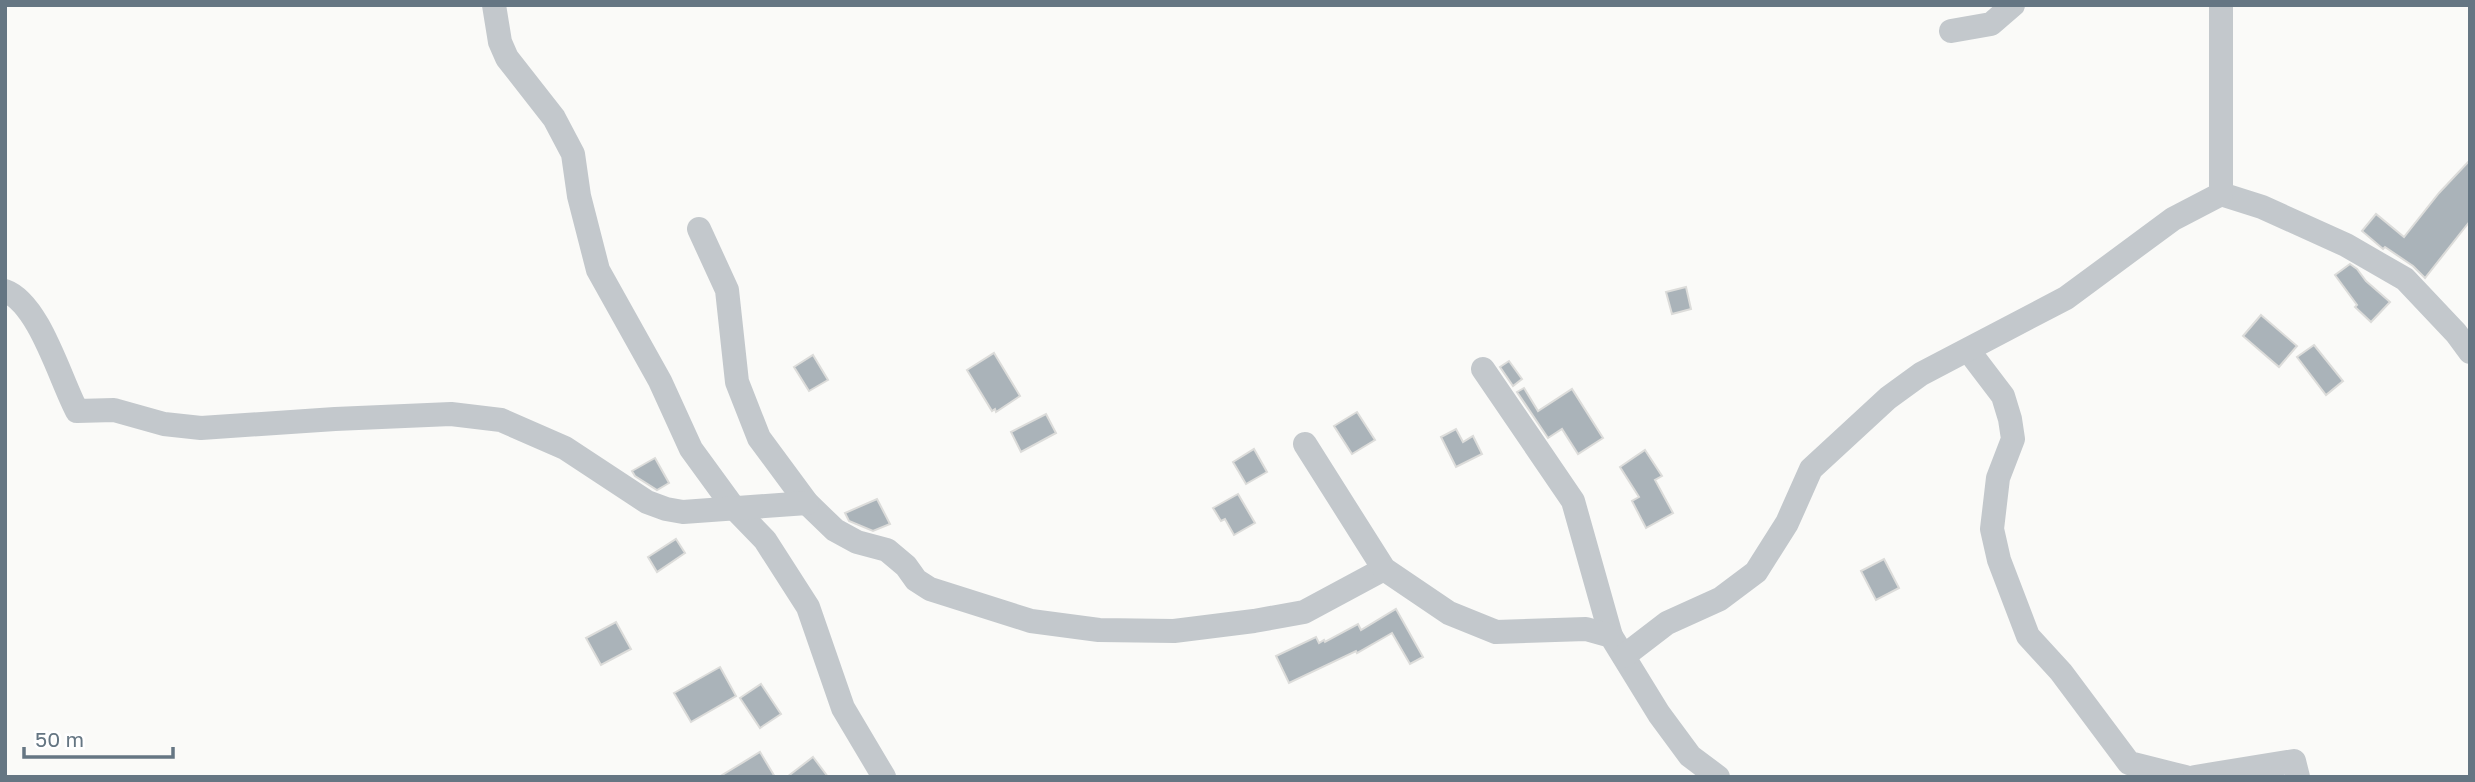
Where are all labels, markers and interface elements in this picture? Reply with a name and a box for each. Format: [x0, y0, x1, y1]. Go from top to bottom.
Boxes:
scale bar [24, 716, 173, 760]
text: 50 m [35, 726, 84, 752]

